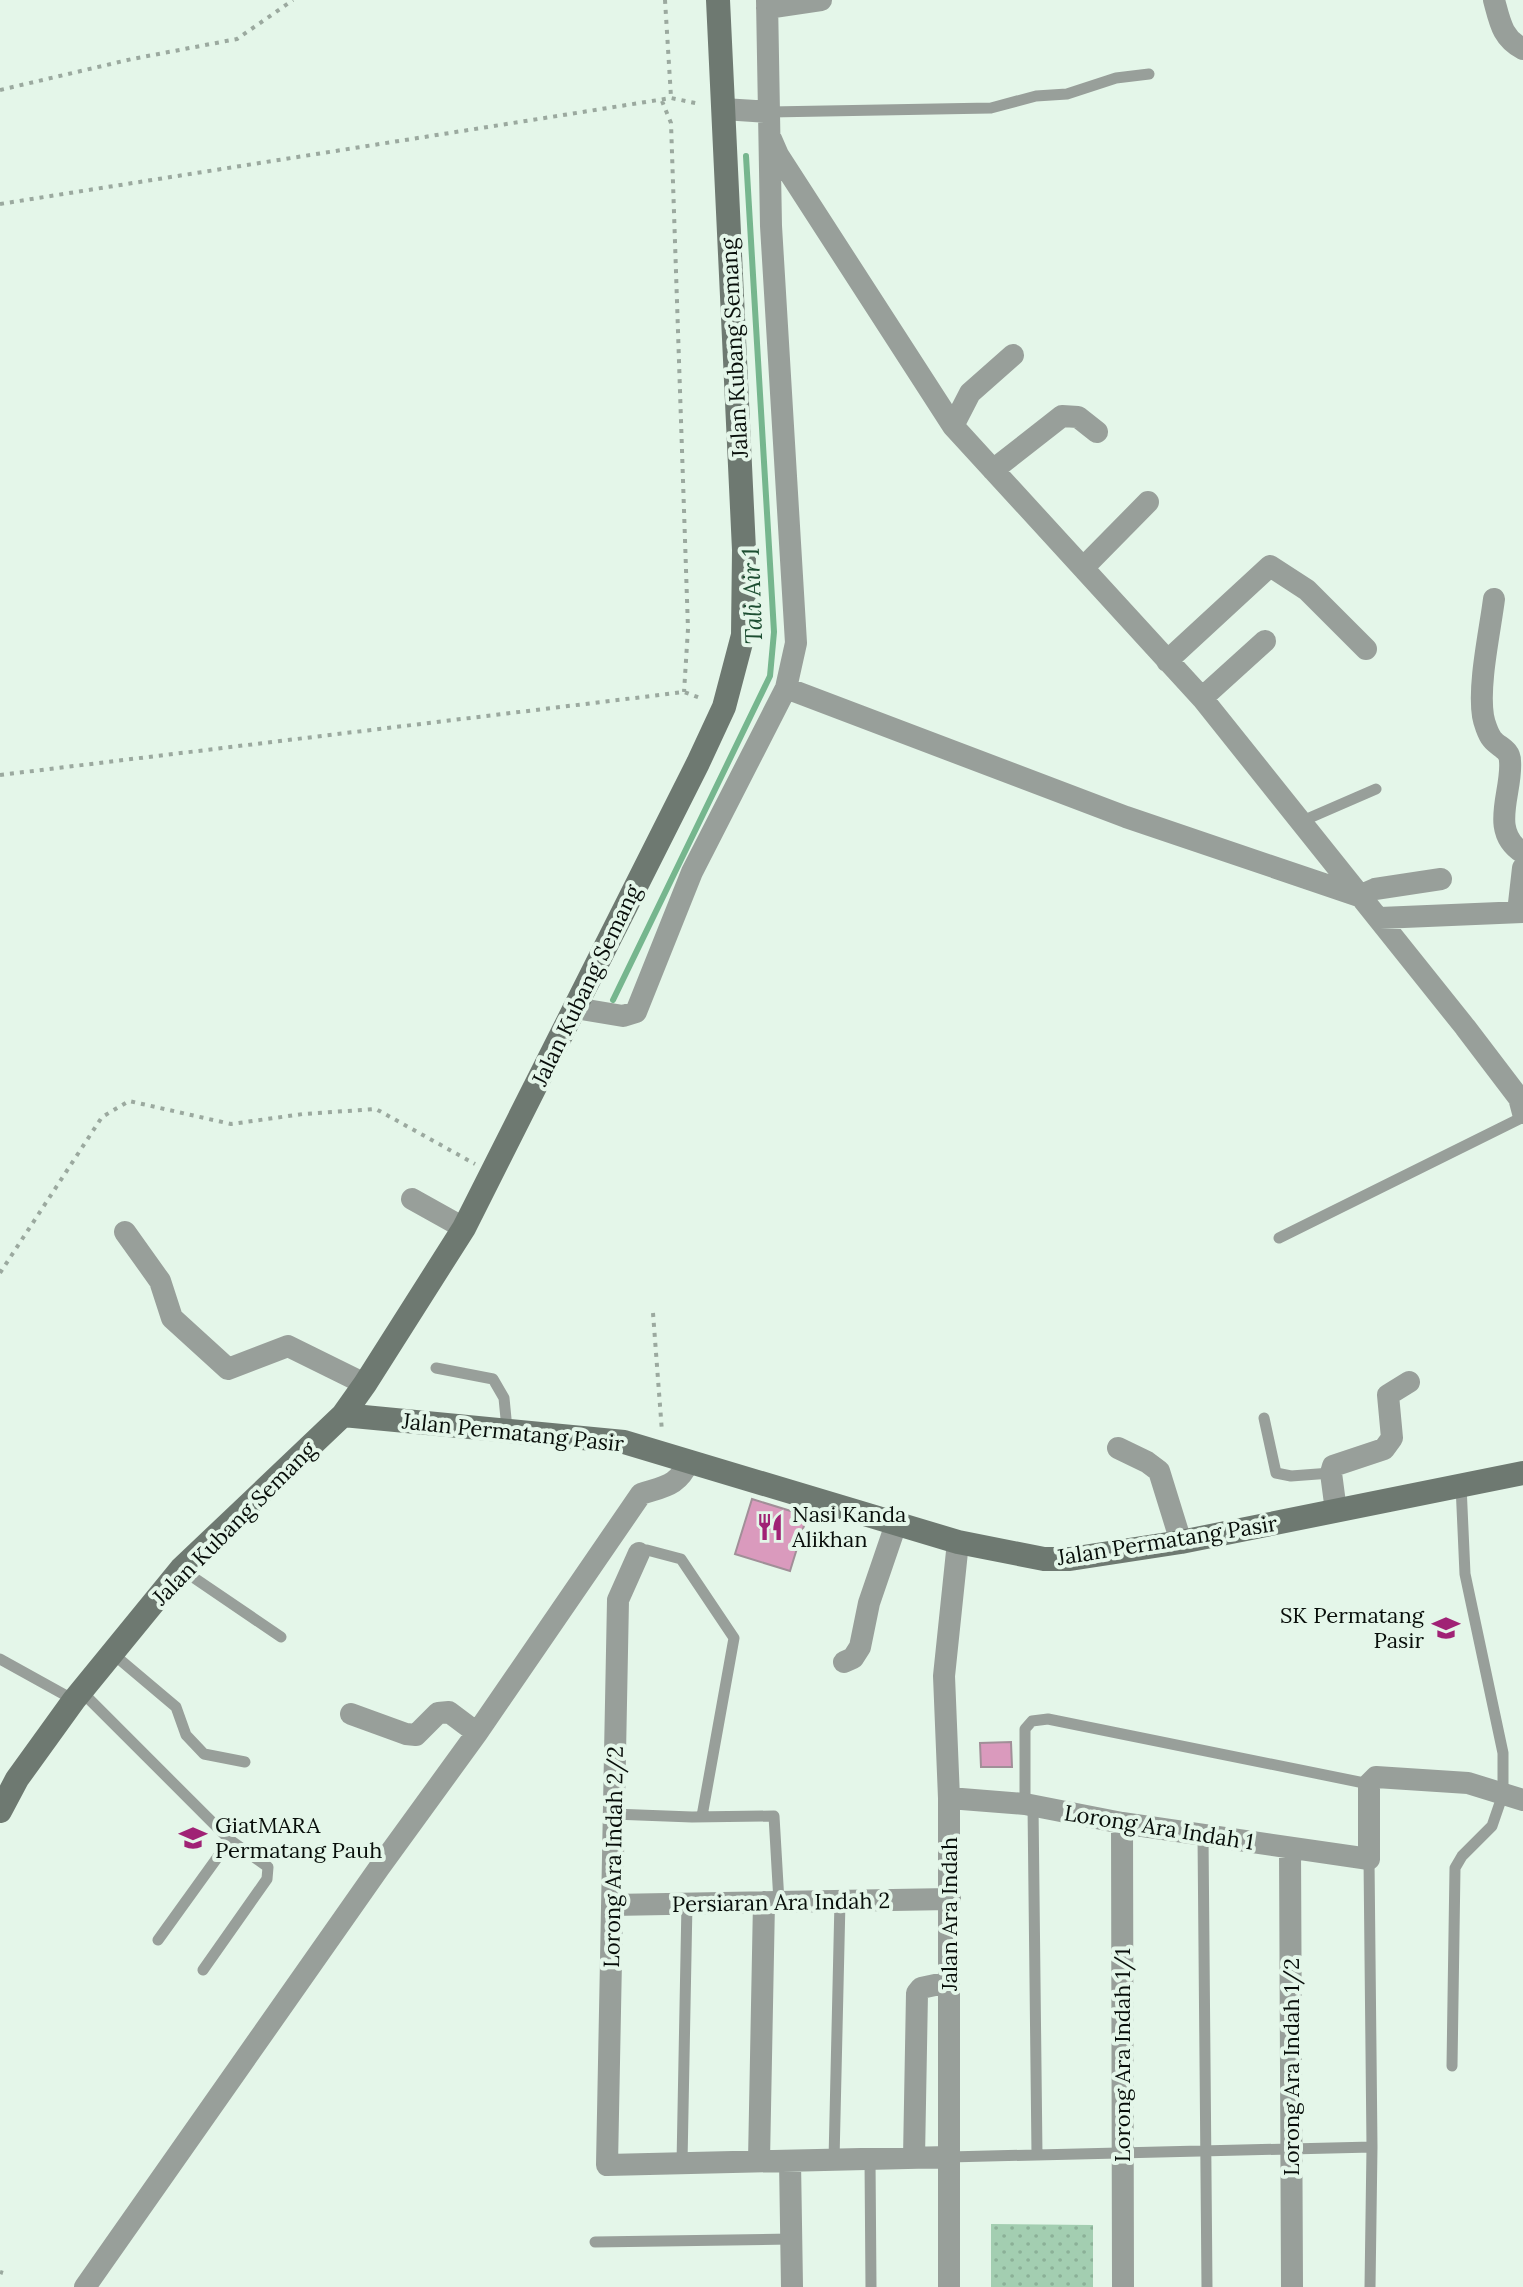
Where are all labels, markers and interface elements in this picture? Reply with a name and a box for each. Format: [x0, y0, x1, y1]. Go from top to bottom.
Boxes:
street label: Jalan Kubang Semang [714, 237, 754, 460]
water label: Tali Air 1 [735, 547, 769, 645]
street label: Jalan Kubang Semang [525, 879, 647, 1091]
street label: Jalan Permatang Pasir [400, 1406, 626, 1458]
street label: Jalan Kubang Semang [146, 1435, 322, 1611]
place label: Nasi Kanda Alikhan [791, 1500, 906, 1553]
street label: Jalan Permatang Pasir [1054, 1509, 1280, 1571]
restaurant icon: Nasi Kanda Alikhan [755, 1512, 785, 1542]
place label: SK Permatang Pasir [1280, 1601, 1425, 1654]
school or university icon: SK Permatang Pasir [1431, 1613, 1461, 1643]
street label: Lorong Ara Indah 2/2 [597, 1746, 629, 1968]
street label: Lorong Ara Indah 1 [1062, 1798, 1256, 1856]
place label: GiatMARA Permatang Pauh [215, 1811, 382, 1864]
school or university icon: GiatMARA Permatang Pauh [178, 1823, 208, 1853]
street label: Jalan Ara Indah [935, 1837, 963, 1992]
street label: Persiaran Ara Indah 2 [672, 1886, 890, 1918]
street label: Lorong Ara Indah 1/1 [1108, 1948, 1136, 2162]
street label: Lorong Ara Indah 1/2 [1277, 1958, 1305, 2176]

